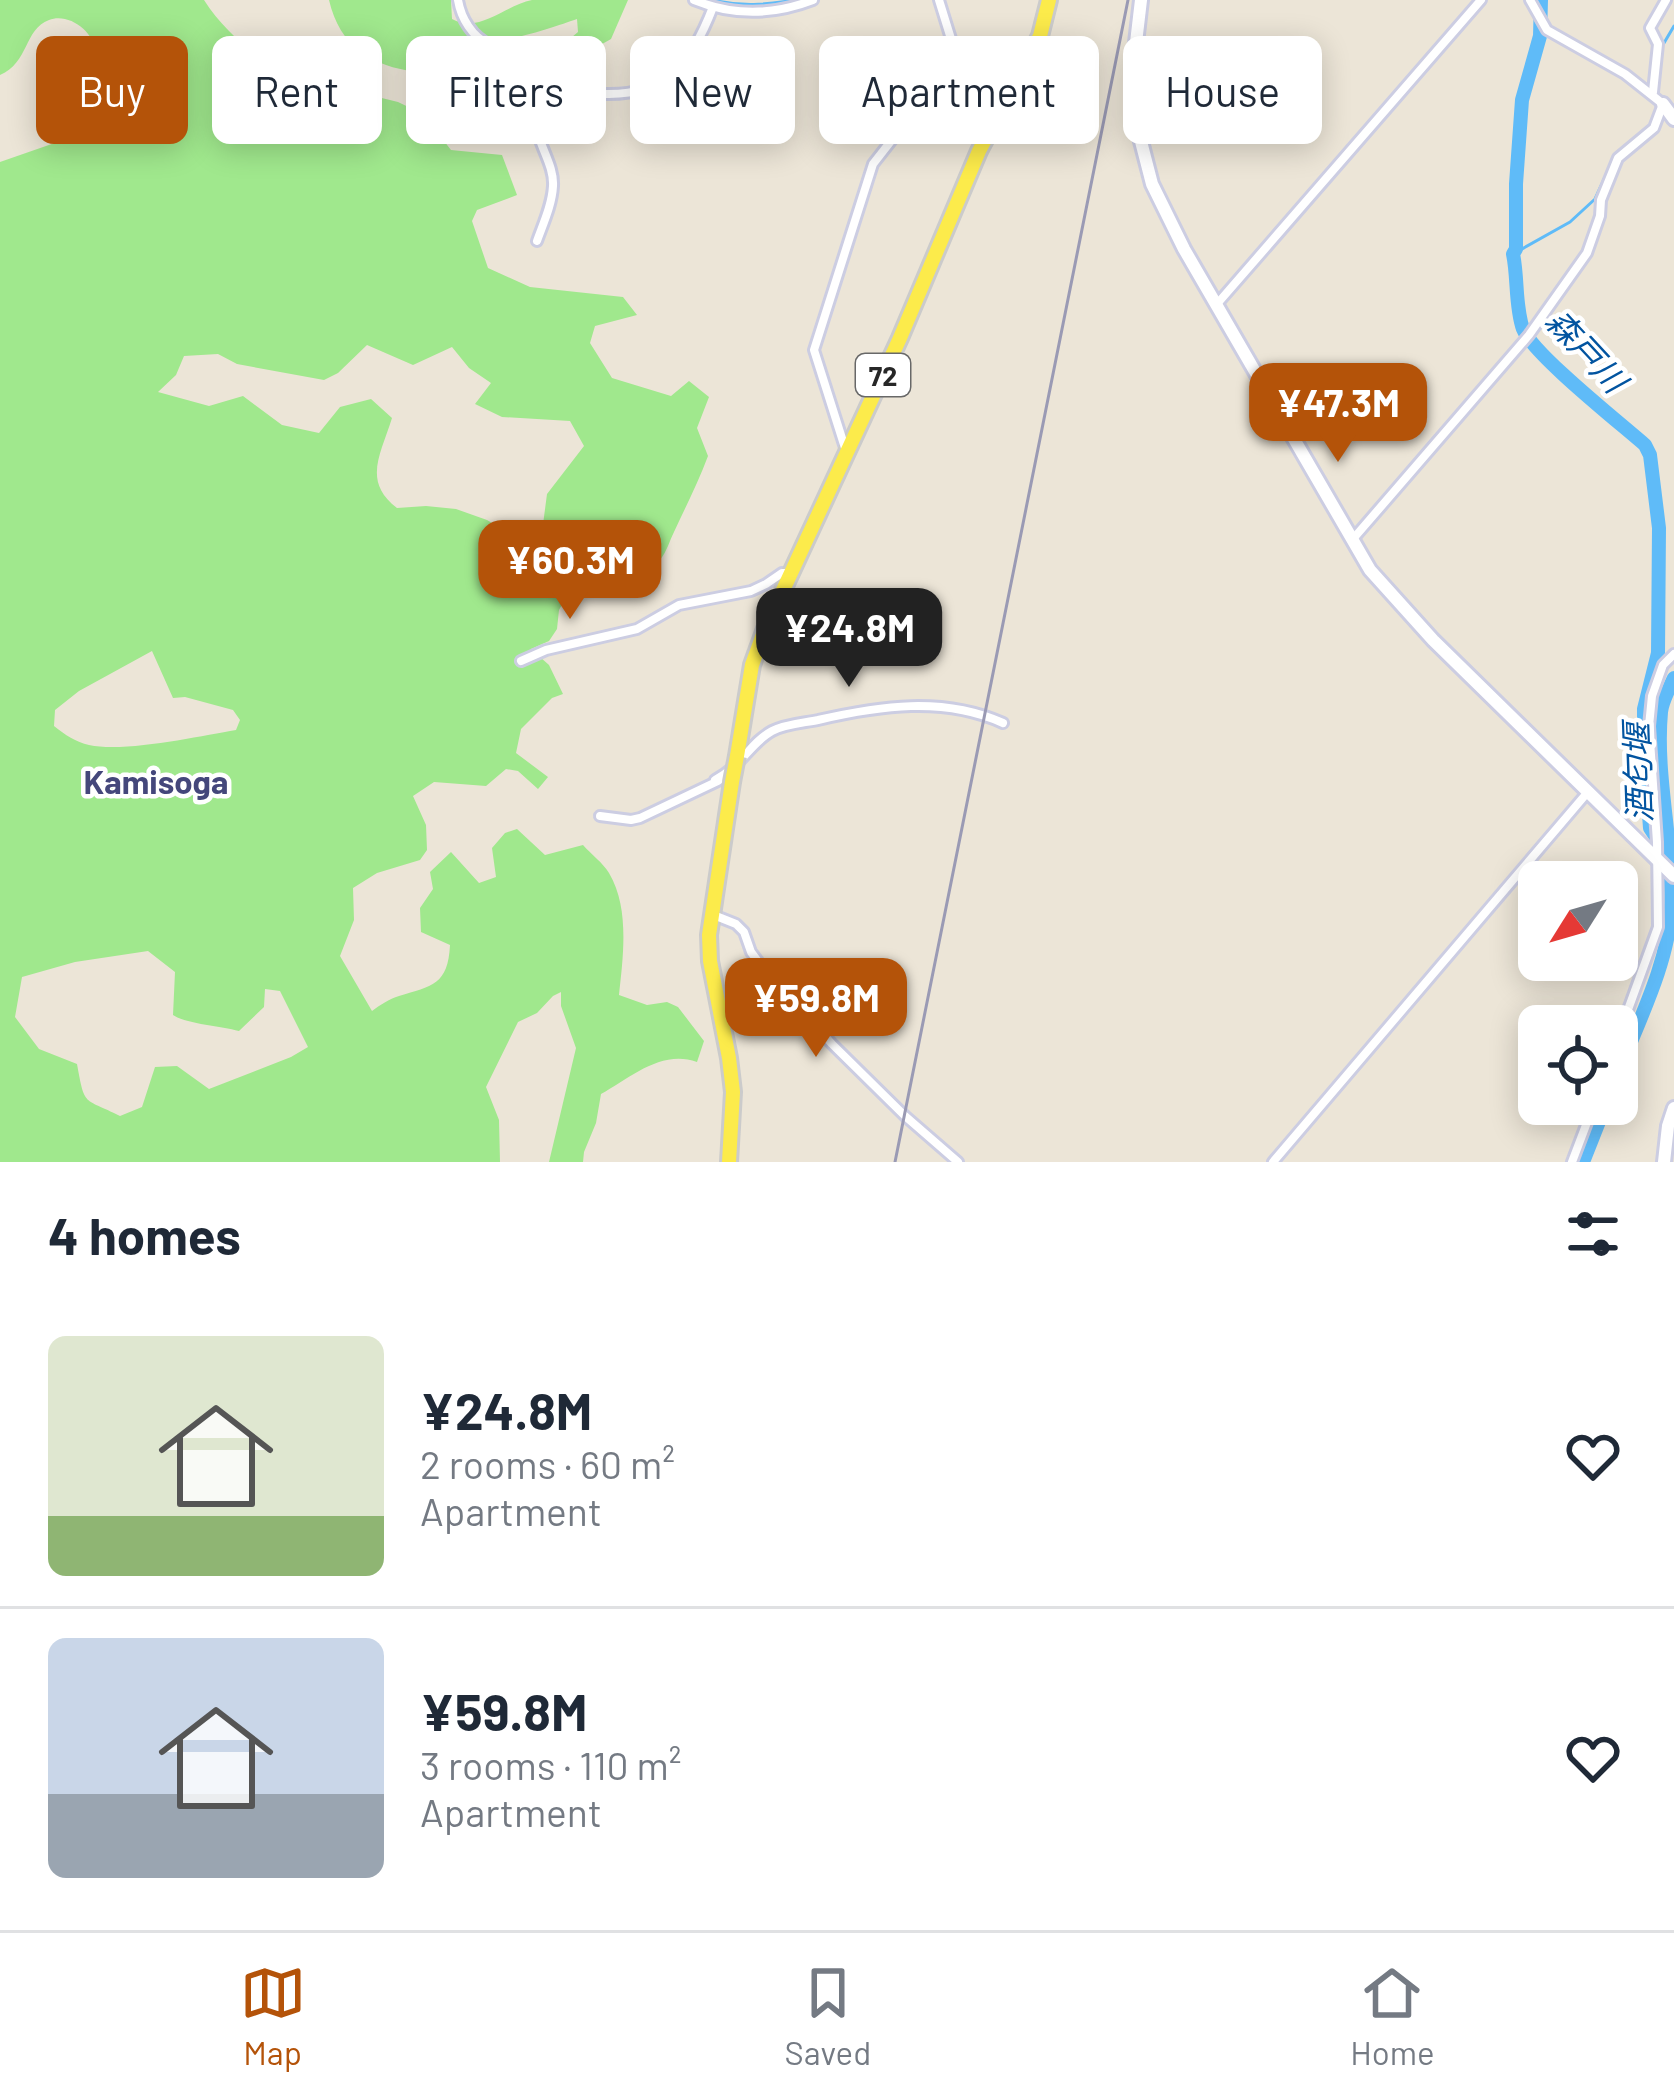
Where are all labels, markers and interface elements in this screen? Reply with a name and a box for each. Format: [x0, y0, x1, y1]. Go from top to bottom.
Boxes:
chip: Buy [36, 36, 188, 144]
chip: Rent [212, 36, 382, 144]
chip: Filters [406, 36, 606, 144]
chip: New [630, 36, 795, 144]
chip: Apartment [819, 36, 1099, 144]
chip: House [1123, 36, 1322, 144]
water label: 森戸川 [1539, 300, 1637, 402]
road number: 72 [856, 354, 910, 396]
pin: ¥47.3M [1240, 363, 1436, 465]
text: ¥47.3M [1276, 378, 1400, 425]
pin: ¥60.3M [472, 520, 668, 622]
text: ¥60.3M [505, 535, 635, 582]
pin: ¥24.8M [751, 588, 947, 690]
text: ¥24.8M [783, 603, 915, 650]
water label: 酒匂堰 [1615, 718, 1659, 823]
district label: Kamisoga [84, 761, 228, 801]
north arrow [1518, 861, 1638, 981]
map controls [1518, 861, 1638, 1125]
pin: ¥59.8M [718, 958, 914, 1060]
text: ¥59.8M [752, 973, 880, 1020]
button: locate [1518, 1005, 1638, 1125]
icon: filters [1560, 1201, 1626, 1267]
text: 4 homes [48, 1204, 241, 1265]
text: ¥24.8M [420, 1379, 592, 1440]
icon: home [144, 1384, 288, 1528]
icon: heart [1560, 1423, 1626, 1489]
text: 2 rooms · 60 m² [420, 1440, 675, 1487]
text: Apartment [420, 1487, 602, 1534]
text: ¥59.8M [420, 1680, 587, 1741]
icon: home [144, 1686, 288, 1830]
icon: heart [1560, 1725, 1626, 1791]
text: 3 rooms · 110 m² [420, 1741, 681, 1788]
text: Apartment [420, 1788, 602, 1835]
tab: Map [240, 1960, 306, 2072]
tab: Saved [785, 1960, 871, 2072]
tab: Home [1350, 1960, 1434, 2072]

